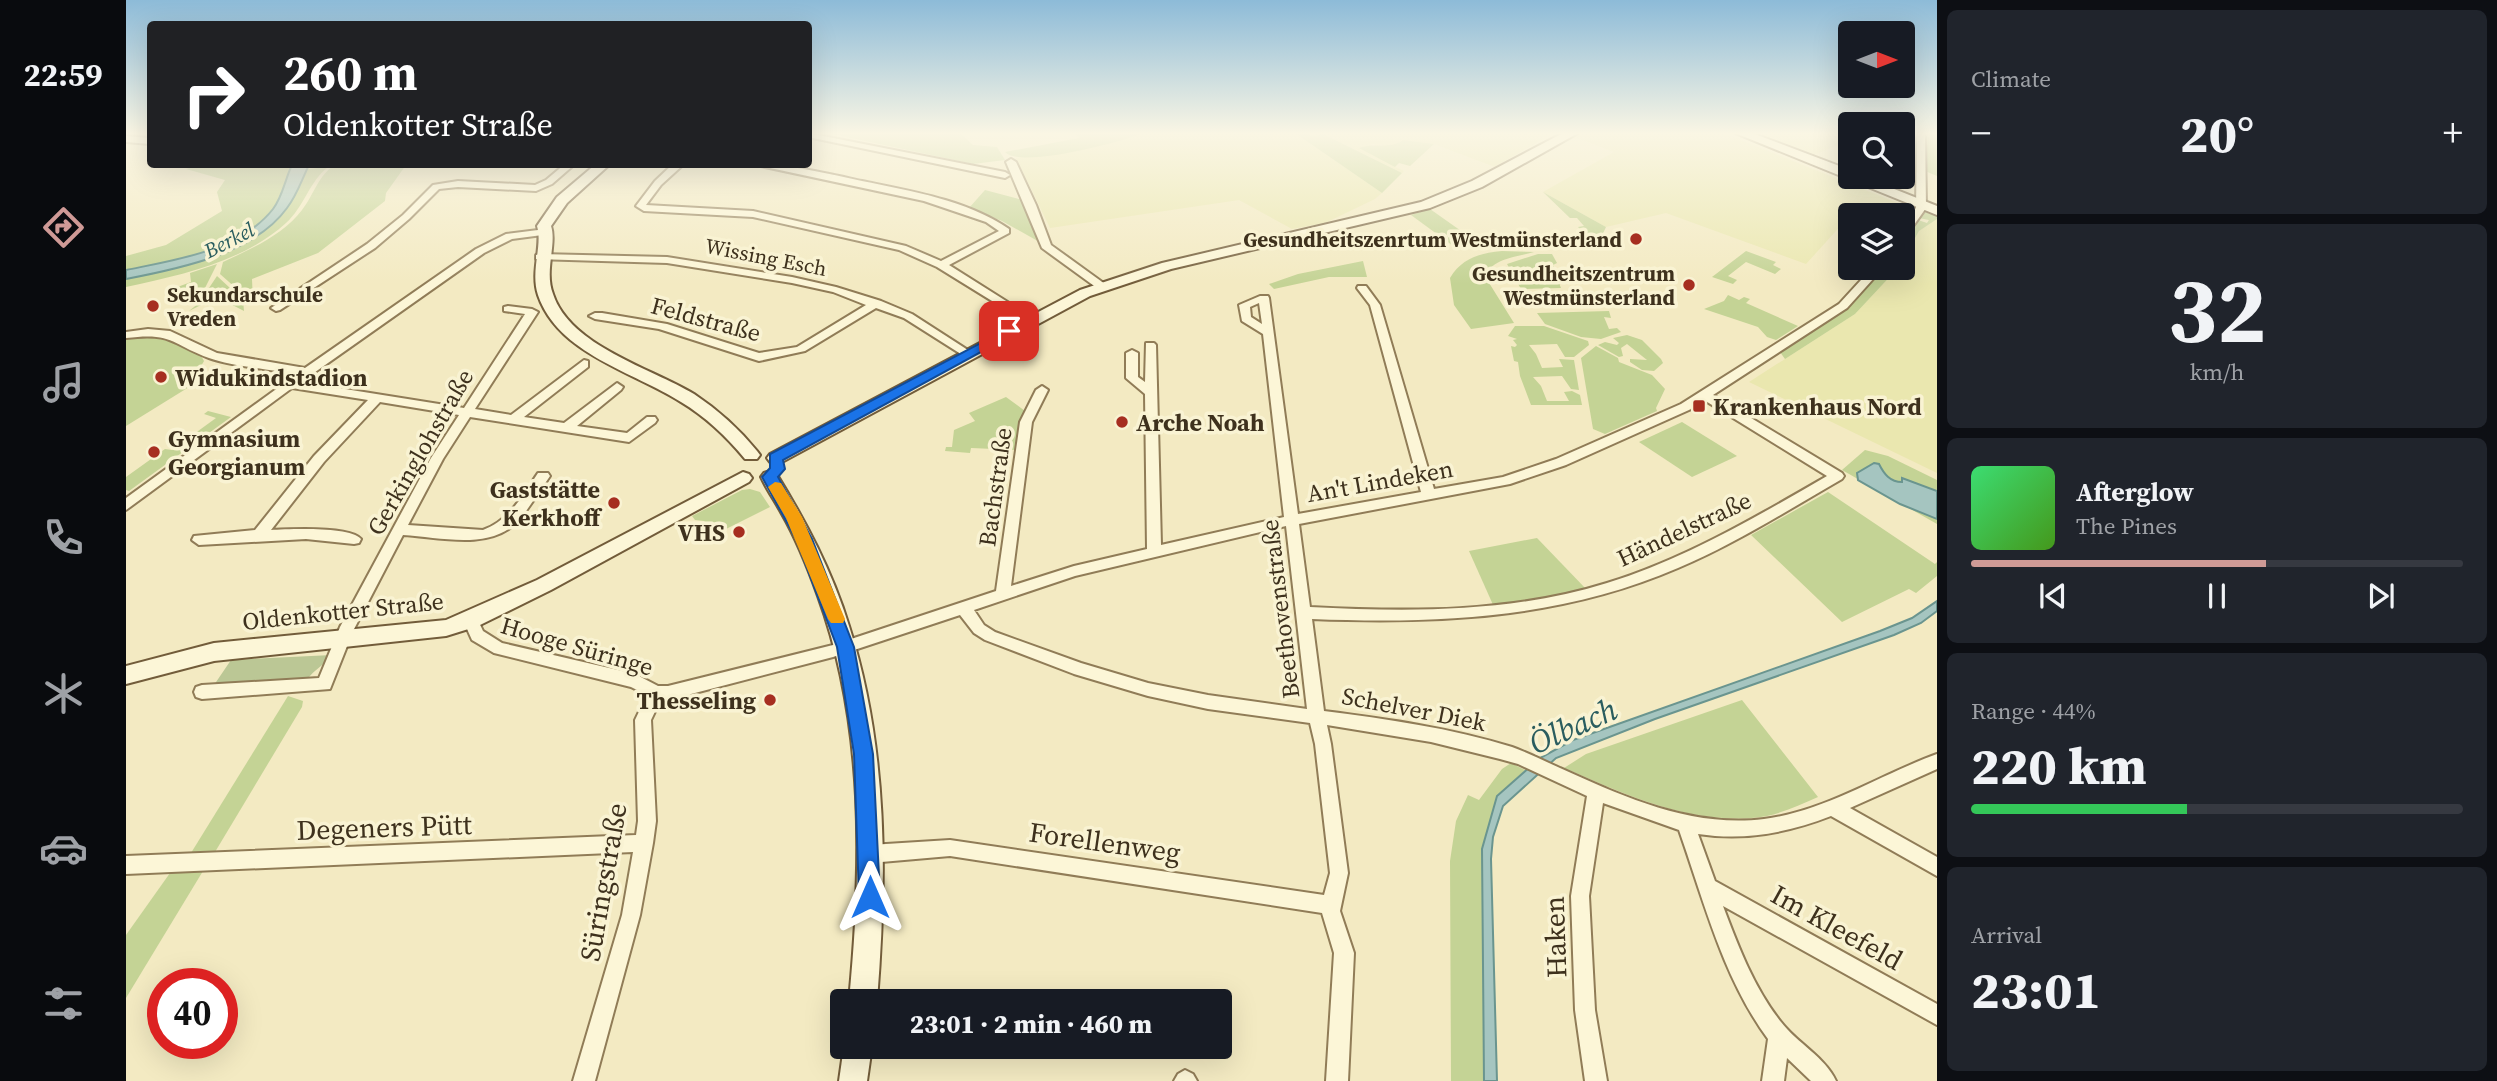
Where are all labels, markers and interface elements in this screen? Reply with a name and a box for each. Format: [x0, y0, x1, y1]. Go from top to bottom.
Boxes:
north arrow [1838, 21, 1914, 98]
map controls [1838, 21, 1915, 280]
text: 260 m [283, 39, 418, 106]
icon: right [168, 49, 259, 140]
text: 22:59 [24, 53, 102, 97]
text: Climate [1971, 63, 2051, 95]
text: 20° [2180, 98, 2254, 169]
text: Oldenkotter Straße [283, 103, 553, 147]
text: − [1971, 107, 1991, 159]
text: + [2443, 107, 2463, 159]
button: search [1838, 112, 1915, 189]
icon: directions [39, 203, 88, 252]
button: layers [1838, 203, 1915, 280]
water label: Berkel [198, 215, 259, 265]
place label: Gesundheitszenrtum Westmünsterland [1243, 225, 1623, 254]
street label: Wissing Esch [703, 231, 829, 283]
marker: Gesundheitszenrtum Westmünsterland [1628, 231, 1644, 247]
text: 32 [2168, 248, 2266, 372]
place label: Gesundheitszentrum Westmünsterland [1472, 259, 1676, 312]
marker: Gesundheitszentrum Westmünsterland [1681, 277, 1697, 293]
place label: Sekundarschule Vreden [167, 280, 323, 333]
street label: Feldstraße [647, 289, 765, 349]
marker: Sekundarschule Vreden [145, 298, 161, 314]
pin [979, 301, 1039, 361]
icon: arrive [990, 312, 1028, 350]
text: km/h [2190, 356, 2244, 388]
icon: music [39, 358, 88, 407]
place label: Widukindstadion [175, 361, 368, 394]
street label: Gerkinglohstraße [359, 363, 481, 541]
marker: Widukindstadion [153, 369, 169, 385]
place label: Krankenhaus Nord [1713, 390, 1922, 423]
marker: Krankenhaus Nord [1691, 398, 1707, 414]
place label: Arche Noah [1136, 406, 1265, 439]
marker: Arche Noah [1114, 414, 1130, 430]
place label: Gymnasium Georgianum [168, 422, 306, 483]
street label: Bachstraße [970, 425, 1020, 549]
marker: Gymnasium Georgianum [146, 444, 162, 460]
street label: An't Lindeken [1304, 452, 1456, 510]
place label: Gaststätte Kerkhoff [490, 473, 603, 534]
text: Afterglow [2076, 474, 2194, 510]
street label: Händelstraße [1611, 483, 1757, 575]
marker: Gaststätte Kerkhoff [606, 495, 622, 511]
text: The Pines [2076, 510, 2177, 542]
icon: phone [39, 513, 88, 562]
place label: VHS [678, 516, 725, 549]
street label: Beethovenstraße [1253, 518, 1307, 700]
marker: VHS [731, 524, 747, 540]
icon: previous [2034, 577, 2072, 615]
icon: pause [2198, 577, 2236, 615]
icon: next [2362, 577, 2400, 615]
street label: Oldenkotter Straße [241, 584, 445, 638]
street label: Hooge Süringe [497, 608, 657, 684]
icon: climate [39, 669, 88, 718]
street label: Schelver Diek [1339, 679, 1490, 739]
place label: Thesseling [636, 684, 756, 717]
water label: Ölbach [1522, 687, 1625, 765]
marker: Thesseling [762, 692, 778, 708]
text: Range · 44% [1971, 695, 2096, 727]
text: 220 km [1971, 730, 2147, 801]
street label: Süringstraße [570, 800, 636, 964]
street label: Degeners Pütt [296, 805, 473, 849]
street label: Forellenweg [1027, 813, 1183, 871]
icon: car [39, 824, 88, 873]
position arrow [833, 860, 907, 934]
street label: Im Kleefeld [1764, 875, 1910, 979]
street label: Haken [1535, 895, 1575, 979]
text: Arrival [1971, 919, 2042, 951]
text: 23:01 [1971, 954, 2101, 1025]
speed limit sign: 40 [147, 968, 238, 1059]
icon: filters [39, 979, 88, 1028]
text: 23:01 · 2 min · 460 m [910, 1006, 1152, 1042]

